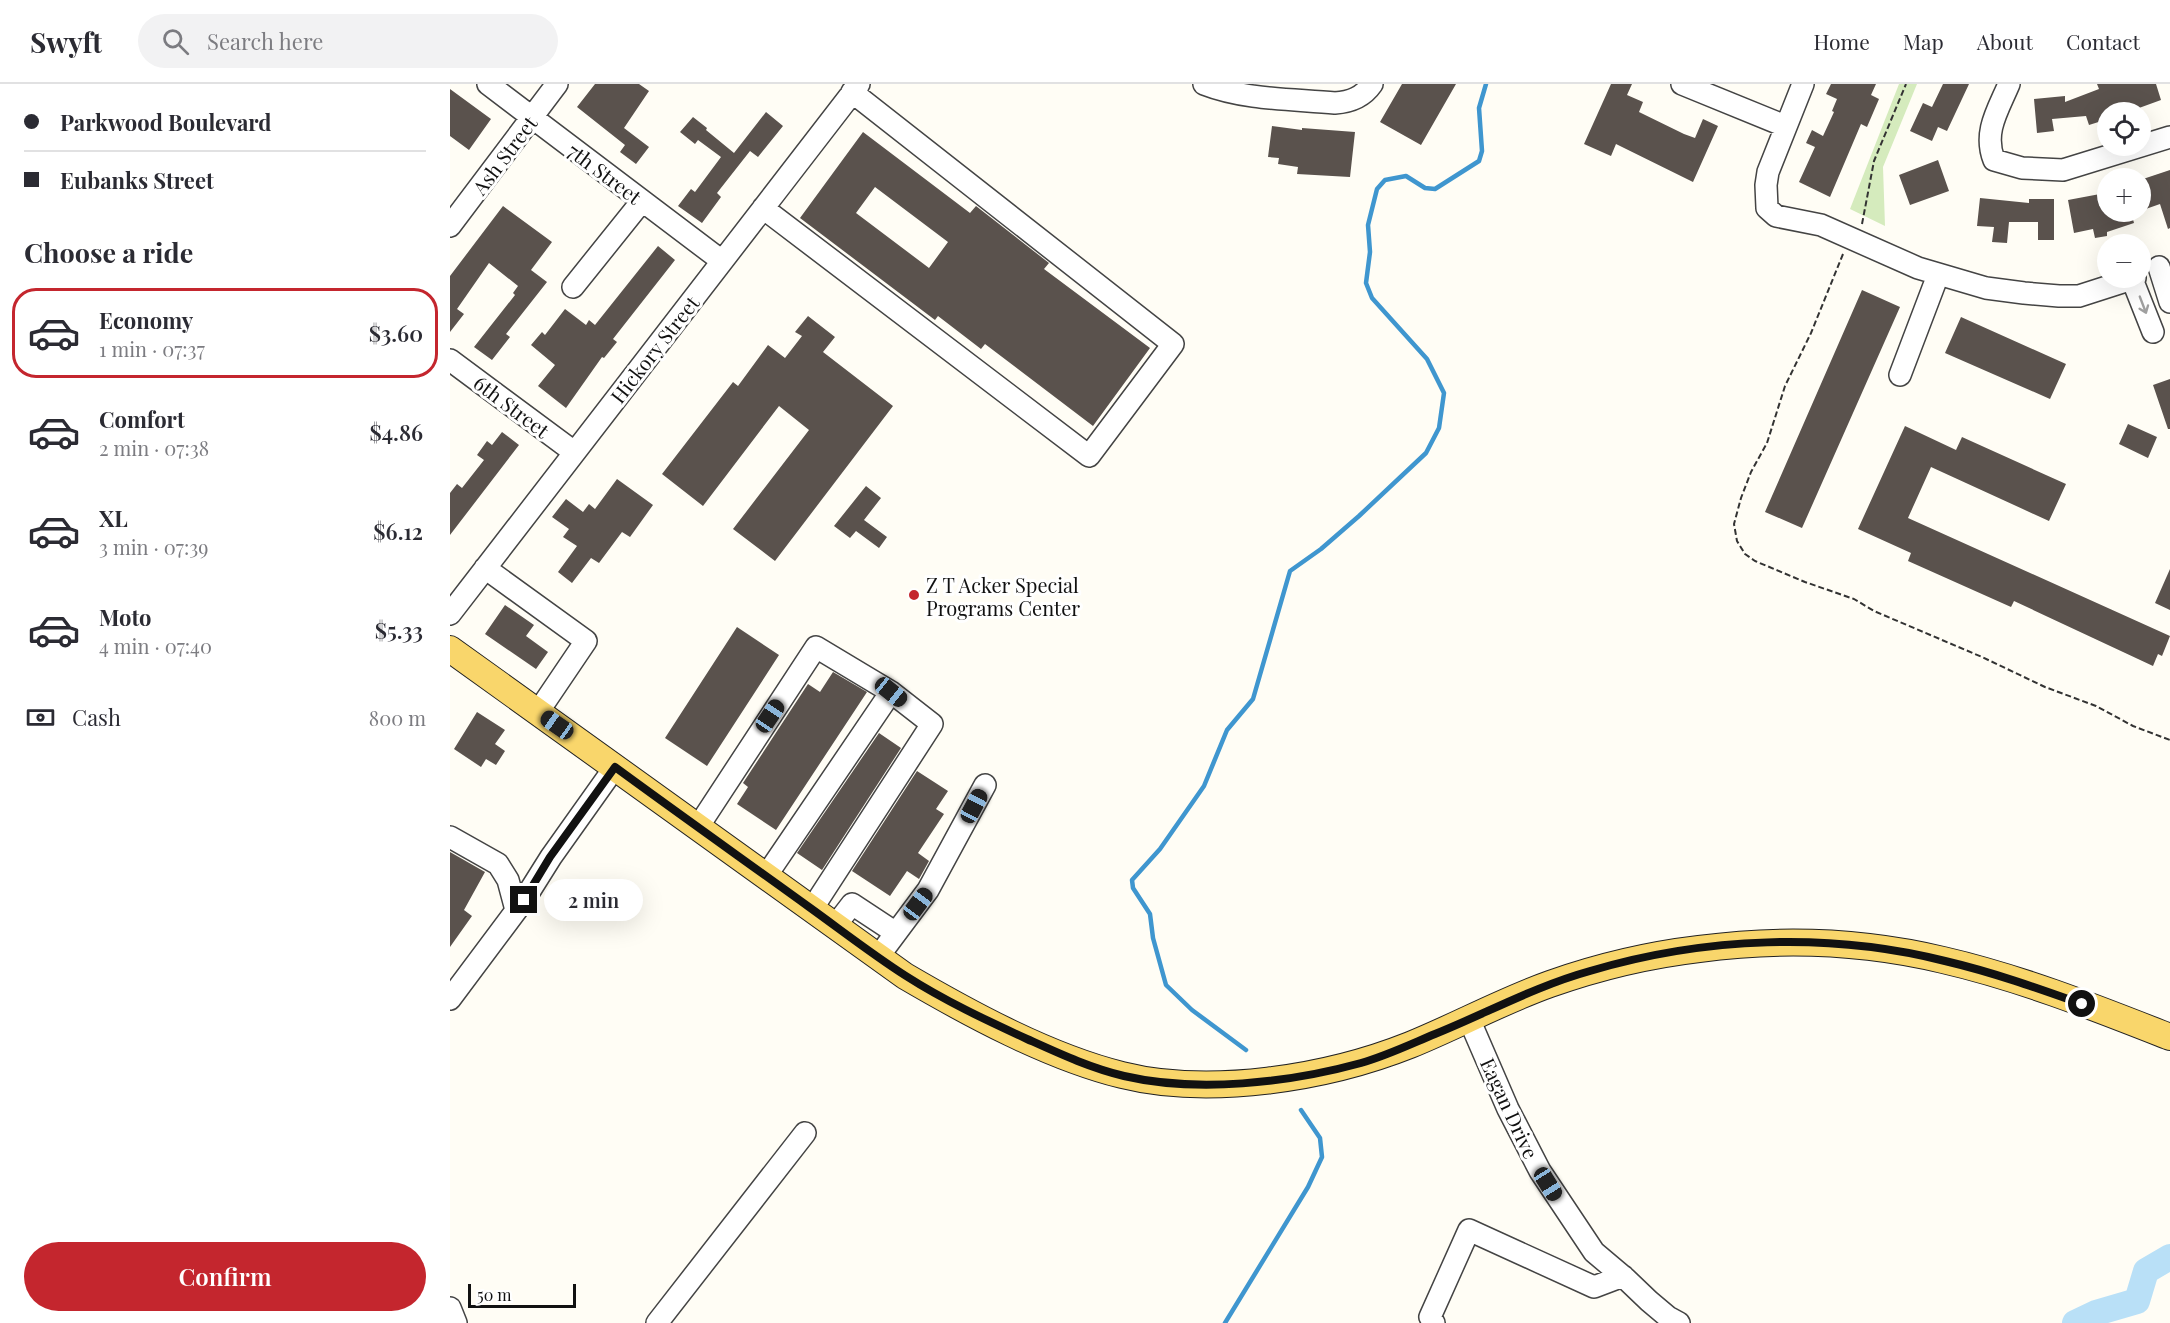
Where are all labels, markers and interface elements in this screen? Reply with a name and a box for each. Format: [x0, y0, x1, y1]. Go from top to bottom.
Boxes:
search box [138, 14, 558, 68]
text: Swyft [30, 23, 102, 60]
icon: search [159, 25, 192, 58]
text: Search here [207, 26, 323, 56]
text: Home [1814, 27, 1870, 55]
text: Map [1903, 27, 1944, 55]
text: About [1977, 27, 2033, 55]
text: Contact [2066, 27, 2140, 55]
map controls [2097, 102, 2151, 288]
button: locate [2097, 102, 2151, 156]
text: Parkwood Boulevard [60, 107, 271, 137]
street label: Ash Street [465, 109, 543, 201]
street label: 7th Street [563, 136, 648, 210]
text: Eubanks Street [60, 165, 214, 195]
button: + [2097, 168, 2151, 222]
text: Choose a ride [24, 234, 193, 270]
button: − [2097, 234, 2151, 288]
street label: Hickory Street [604, 289, 705, 408]
one-way arrow [2138, 296, 2149, 314]
text: Economy [99, 305, 193, 335]
icon: car [27, 306, 81, 360]
text: $3.60 [369, 318, 423, 348]
text: 1 min · 07:37 [99, 335, 205, 362]
street label: 6th Street [469, 369, 556, 444]
text: Comfort [99, 404, 185, 434]
icon: car [27, 405, 81, 459]
text: $4.86 [370, 417, 423, 447]
text: 2 min · 07:38 [99, 434, 209, 461]
text: XL [99, 503, 128, 533]
icon: car [27, 504, 81, 558]
text: $6.12 [373, 516, 423, 546]
text: 3 min · 07:39 [99, 533, 208, 560]
place label: Z T Acker Special Programs Center [926, 571, 1080, 621]
marker: Z T Acker Special Programs Center [907, 588, 921, 602]
text: Moto [99, 602, 152, 632]
icon: car [27, 603, 81, 657]
text: $5.33 [375, 615, 423, 645]
text: 4 min · 07:40 [99, 632, 212, 659]
car [871, 674, 911, 710]
car [752, 696, 788, 736]
icon: cash [24, 701, 57, 734]
text: Cash [72, 702, 121, 732]
text: 800 m [369, 704, 426, 731]
car [537, 707, 577, 743]
car [958, 786, 990, 826]
callout: 2 min [545, 879, 644, 921]
car [900, 884, 936, 924]
route end [510, 886, 537, 913]
text: 2 min [568, 886, 619, 913]
route start [2068, 990, 2095, 1017]
street label: Eagan Drive [1475, 1053, 1545, 1163]
car [1531, 1164, 1565, 1204]
button: Confirm [24, 1242, 426, 1311]
scale bar [468, 1281, 576, 1308]
text: 50 m [477, 1284, 511, 1305]

